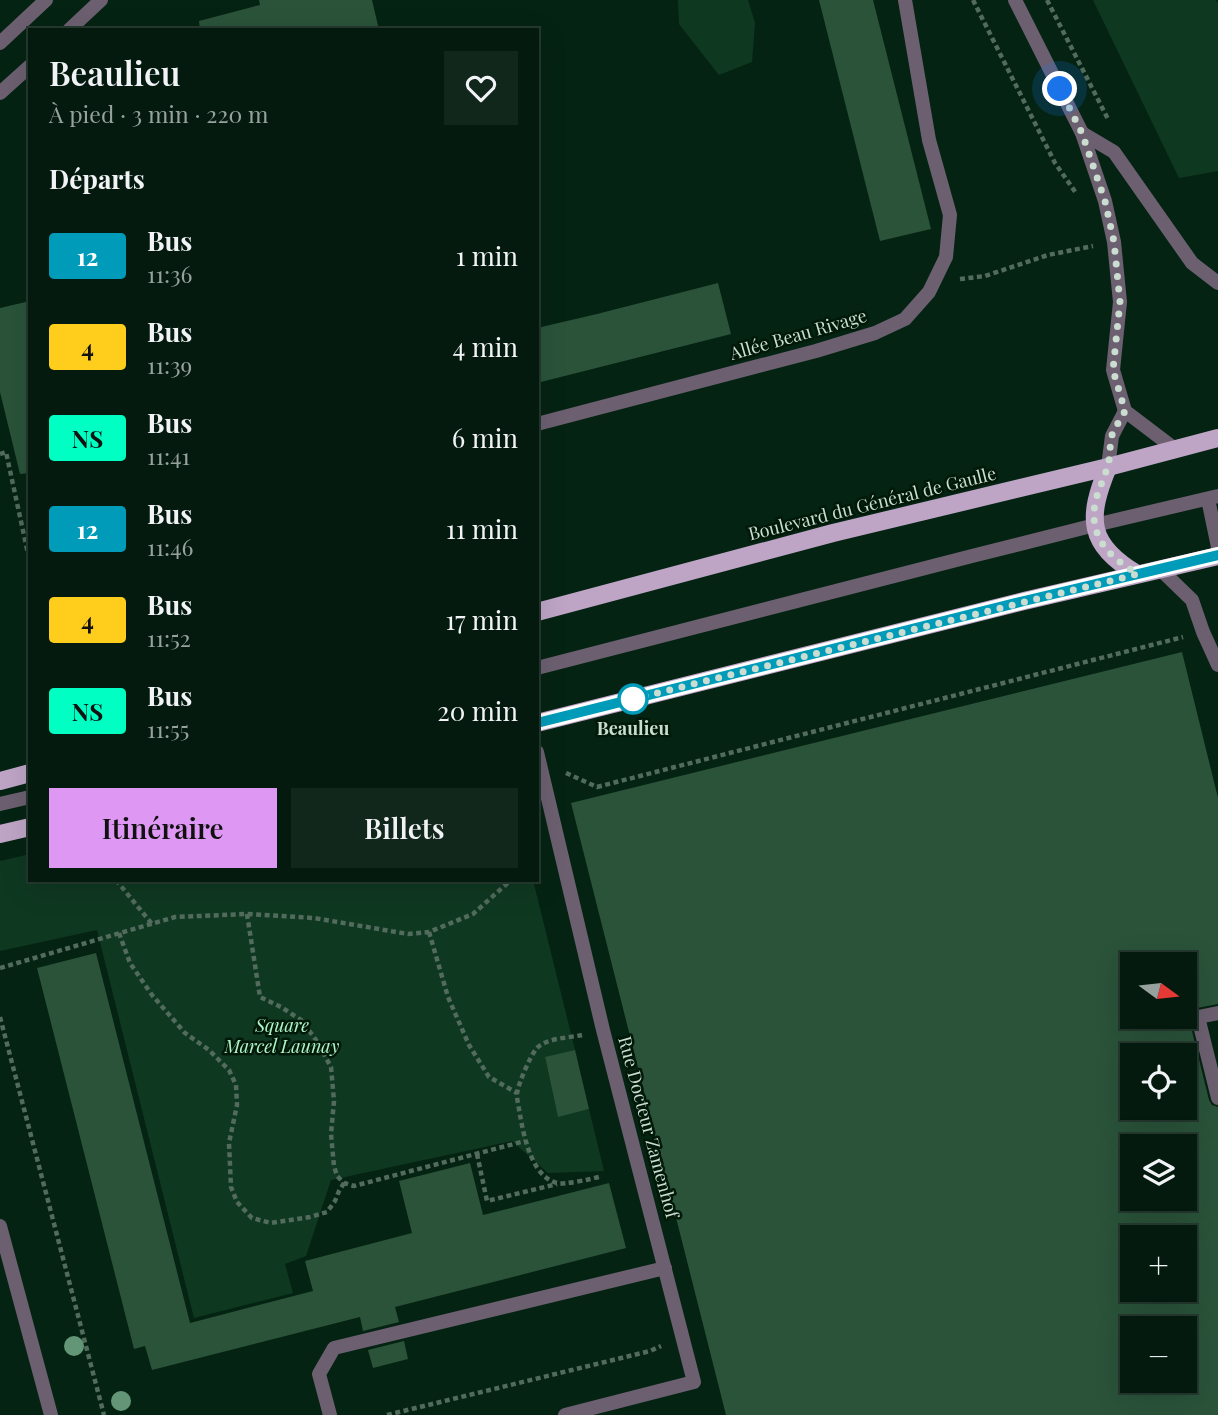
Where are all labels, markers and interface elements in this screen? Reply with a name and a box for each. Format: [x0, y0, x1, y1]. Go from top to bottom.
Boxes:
text: Beaulieu [49, 50, 180, 94]
button: heart [444, 51, 518, 125]
your location [1042, 71, 1077, 106]
text: À pied · 3 min · 220 m [49, 98, 268, 129]
text: Départs [49, 161, 145, 196]
text: Bus [147, 223, 192, 258]
text: 1 min [456, 238, 518, 273]
text: 12 [77, 240, 98, 272]
text: 11:36 [147, 258, 192, 289]
street label: Allée Beau Rivage [726, 303, 869, 365]
text: Bus [147, 314, 192, 349]
text: 4 min [452, 329, 518, 364]
text: 4 [81, 331, 94, 363]
text: 11:39 [147, 349, 192, 380]
text: Bus [147, 405, 192, 440]
text: 6 min [452, 420, 518, 455]
text: NS [72, 422, 103, 454]
text: 11:41 [147, 440, 190, 471]
street label: Boulevard du Général de Gaulle [746, 461, 998, 545]
text: Bus [147, 496, 192, 531]
text: 11 min [446, 511, 518, 546]
text: 12 [77, 513, 98, 545]
text: 11:46 [147, 531, 193, 562]
text: Bus [147, 587, 192, 622]
text: 17 min [445, 602, 518, 637]
text: 4 [81, 604, 94, 636]
text: 11:52 [147, 622, 191, 653]
text: Bus [147, 678, 192, 713]
marker: Beaulieu [618, 684, 648, 714]
text: 20 min [437, 693, 518, 728]
text: NS [72, 695, 103, 727]
text: 11:55 [147, 713, 189, 744]
place label: Beaulieu [597, 716, 669, 740]
button: Itinéraire [49, 788, 277, 868]
button: Billets [291, 788, 518, 868]
north arrow [1120, 952, 1197, 1029]
map controls [1120, 952, 1197, 1393]
park label: Square Marcel Launay [224, 1013, 340, 1058]
street label: Rue Docteur Zamenhof [613, 1033, 685, 1223]
button: locate [1120, 1043, 1197, 1120]
button: layers [1120, 1134, 1197, 1211]
button: + [1120, 1225, 1197, 1302]
button: − [1120, 1316, 1197, 1393]

